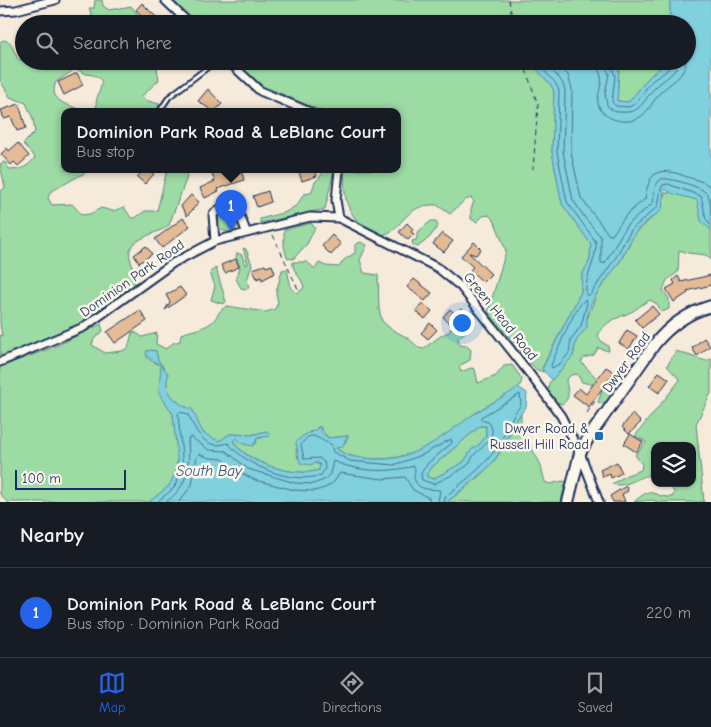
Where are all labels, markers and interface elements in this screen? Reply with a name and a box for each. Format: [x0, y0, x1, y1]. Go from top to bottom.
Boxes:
search box [15, 15, 696, 70]
icon: search [33, 29, 61, 57]
text: Search here [73, 32, 172, 54]
popup [61, 108, 401, 173]
text: Dominion Park Road & LeBlanc Court [77, 121, 385, 143]
text: Bus stop [77, 143, 134, 161]
pin: 1 [215, 190, 247, 231]
street label: Dominion Park Road [77, 236, 188, 321]
street label: Green Head Road [460, 269, 541, 364]
your location [449, 310, 475, 336]
street label: Dwyer Road [599, 329, 654, 396]
place label: Dwyer Road & Russell Hill Road [490, 420, 589, 453]
marker: Dwyer Road & Russell Hill Road [593, 430, 605, 442]
map controls [651, 442, 696, 487]
button: layers [651, 442, 696, 487]
water label: South Bay [176, 462, 243, 480]
scale bar [15, 467, 126, 490]
text: 100 m [22, 470, 61, 487]
text: Nearby [20, 523, 84, 547]
text: Dominion Park Road & LeBlanc Court [67, 593, 376, 615]
text: 1 [33, 604, 39, 622]
text: 220 m [646, 604, 691, 622]
text: Bus stop · Dominion Park Road [67, 615, 279, 633]
tab: Map [98, 669, 126, 716]
tab: Directions [322, 669, 382, 716]
tab: Saved [578, 669, 613, 716]

